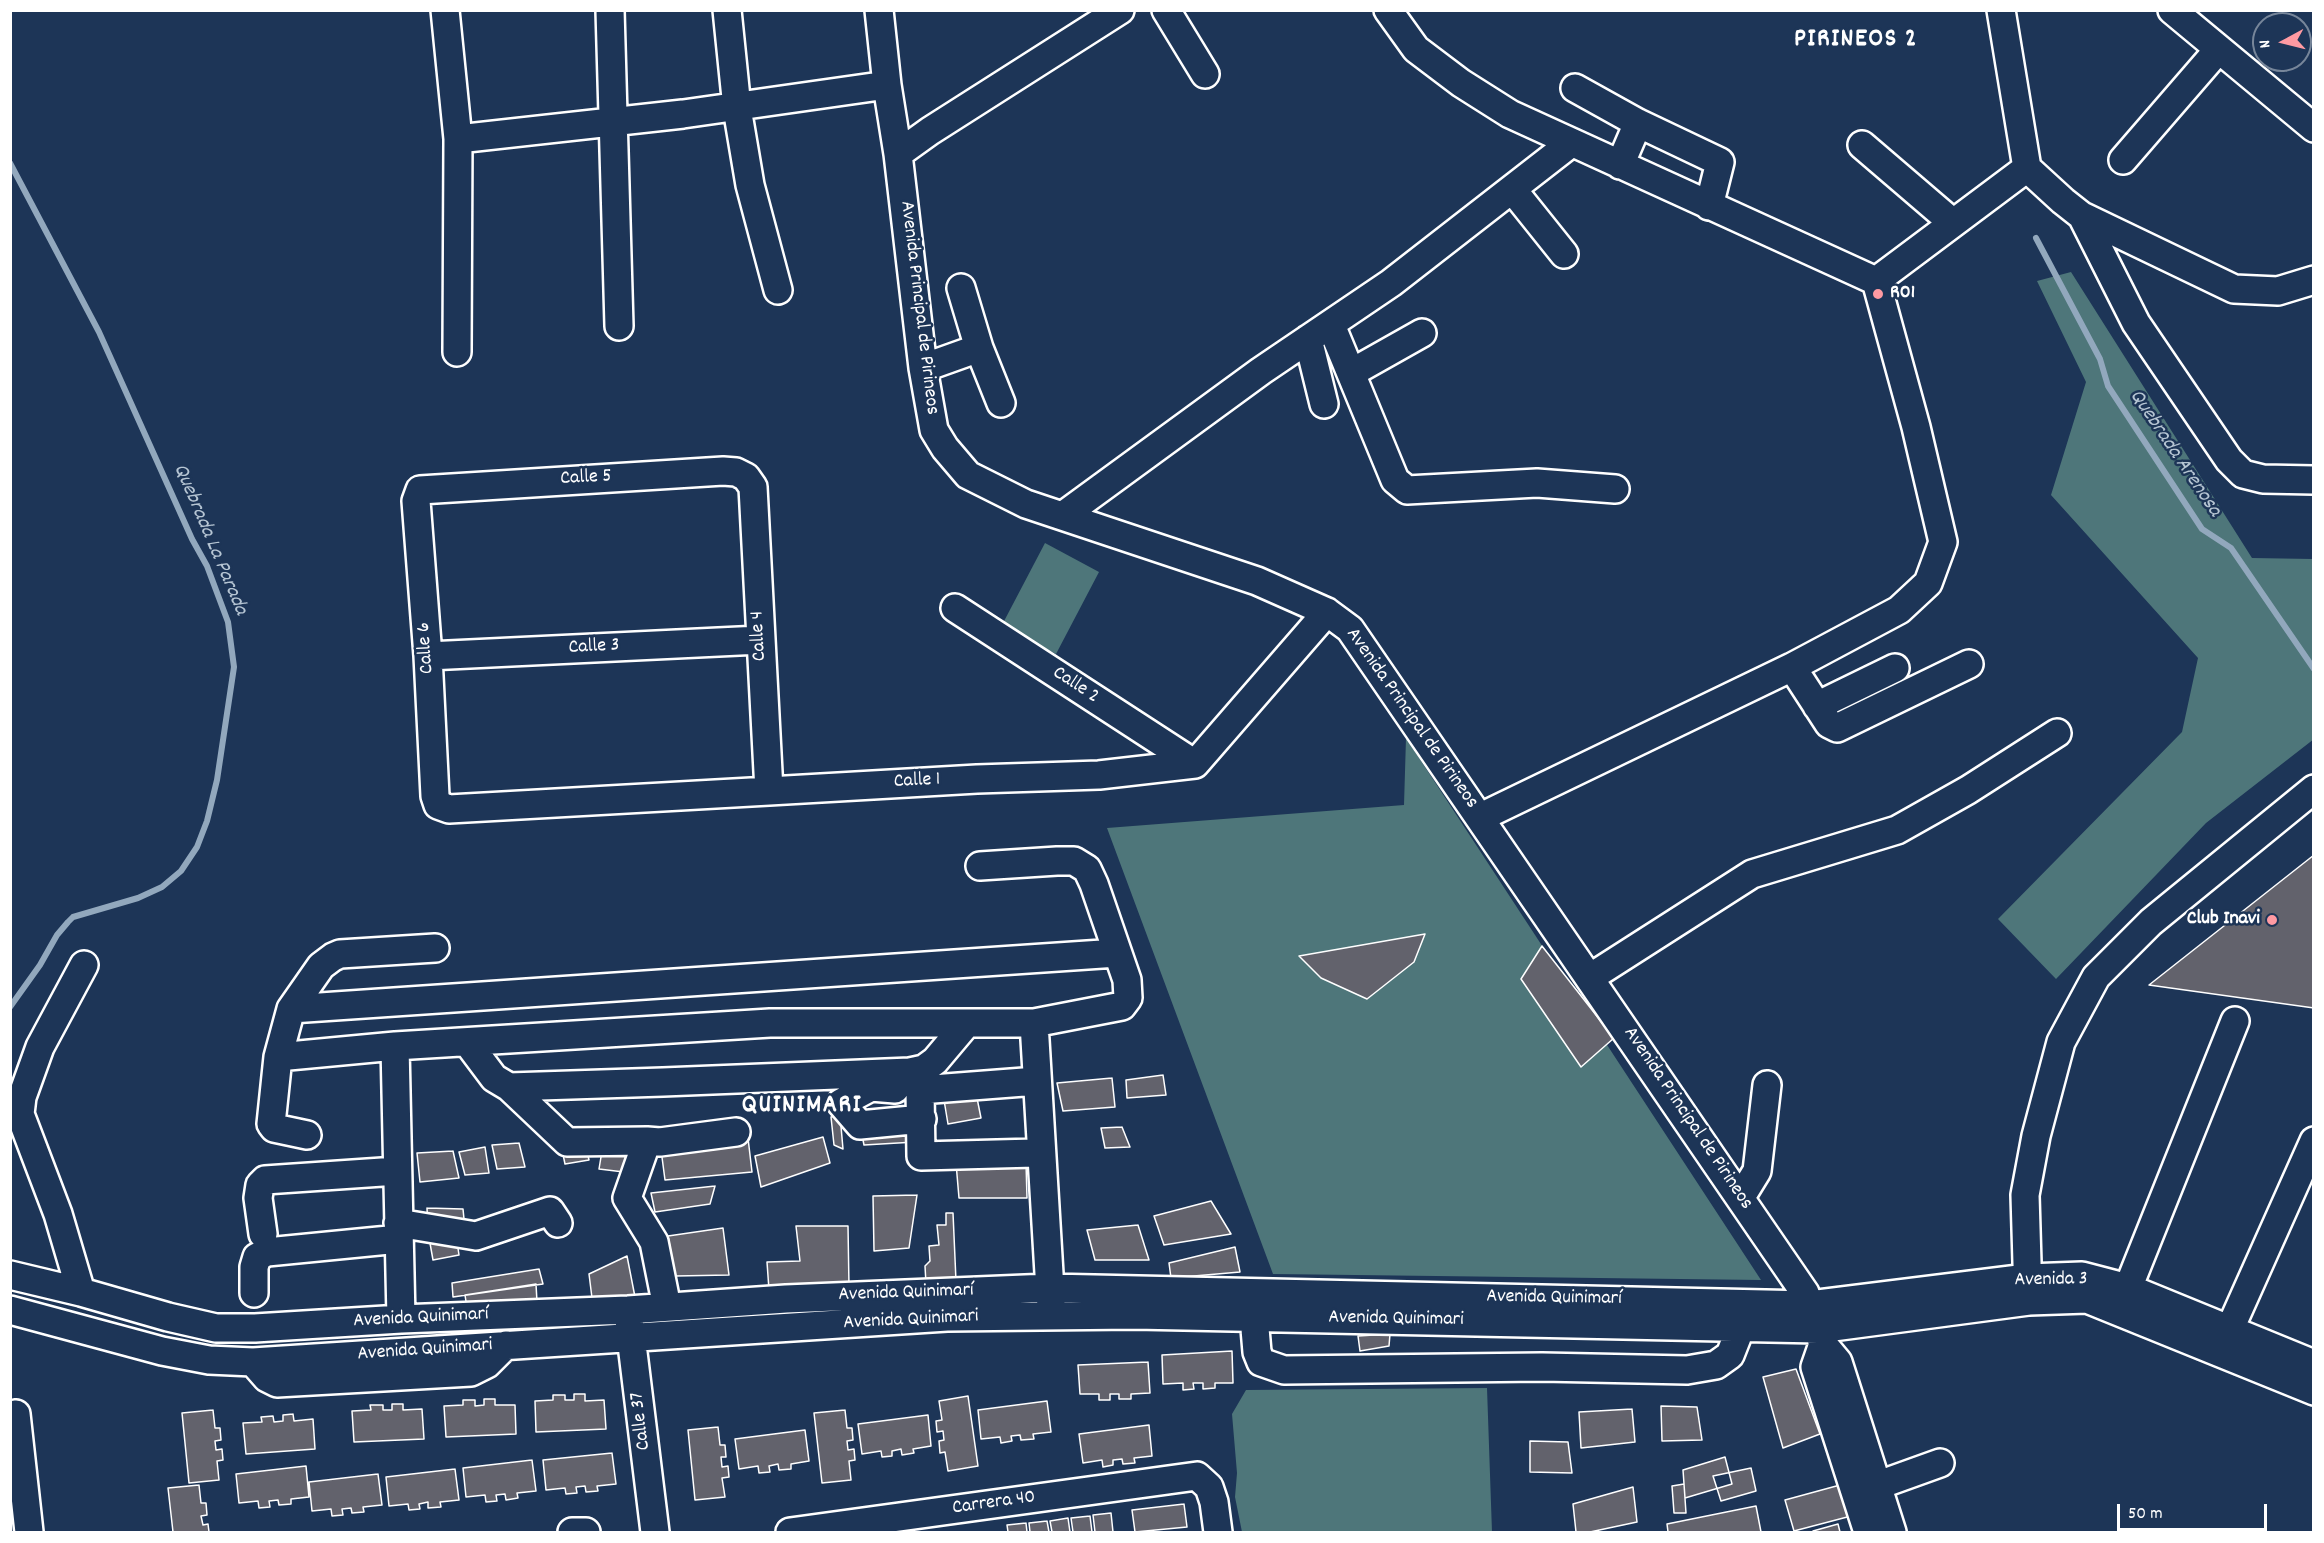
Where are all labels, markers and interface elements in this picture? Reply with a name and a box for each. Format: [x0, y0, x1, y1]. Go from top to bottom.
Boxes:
north arrow [2252, 12, 2312, 72]
district label: PIRINEOS 2 [1794, 25, 1918, 57]
text: N [2254, 39, 2278, 49]
street label: Avenida Principal de Pirineos [893, 200, 943, 416]
place label: R01 [1890, 282, 1915, 306]
marker: R01 [1871, 287, 1885, 301]
water label: Quebrada Arenosa [2122, 386, 2226, 522]
water label: Quebrada La Parada [166, 461, 252, 619]
street label: Calle 5 [560, 466, 612, 492]
street label: Calle 4 [747, 610, 773, 662]
street label: Calle 6 [413, 621, 441, 675]
street label: Avenida Principal de Pirineos [1339, 624, 1483, 814]
street label: Calle 3 [568, 635, 620, 661]
street label: Calle 2 [1047, 662, 1103, 710]
street label: Calle 1 [893, 769, 941, 795]
place label: Club Inavi [2187, 908, 2260, 932]
marker: Club Inavi [2265, 913, 2279, 927]
street label: Avenida Principal de Pirineos [1617, 1023, 1757, 1215]
district label: QUINIMARI [742, 1091, 862, 1123]
street label: Avenida 3 [2014, 1268, 2088, 1294]
street label: Avenida Quinimarí [838, 1280, 974, 1308]
street label: Avenida Quinimarí [1486, 1286, 1622, 1312]
street label: Avenida Quinimarí [353, 1303, 489, 1335]
street label: Avenida Quinimari [843, 1305, 979, 1337]
street label: Avenida Quinimari [1328, 1307, 1464, 1333]
street label: Avenida Quinimari [357, 1334, 493, 1368]
street label: Calle 37 [627, 1390, 657, 1452]
street label: Carrera 40 [951, 1486, 1037, 1522]
scale bar [2120, 1492, 2270, 1530]
text: 50 m [2128, 1502, 2163, 1527]

